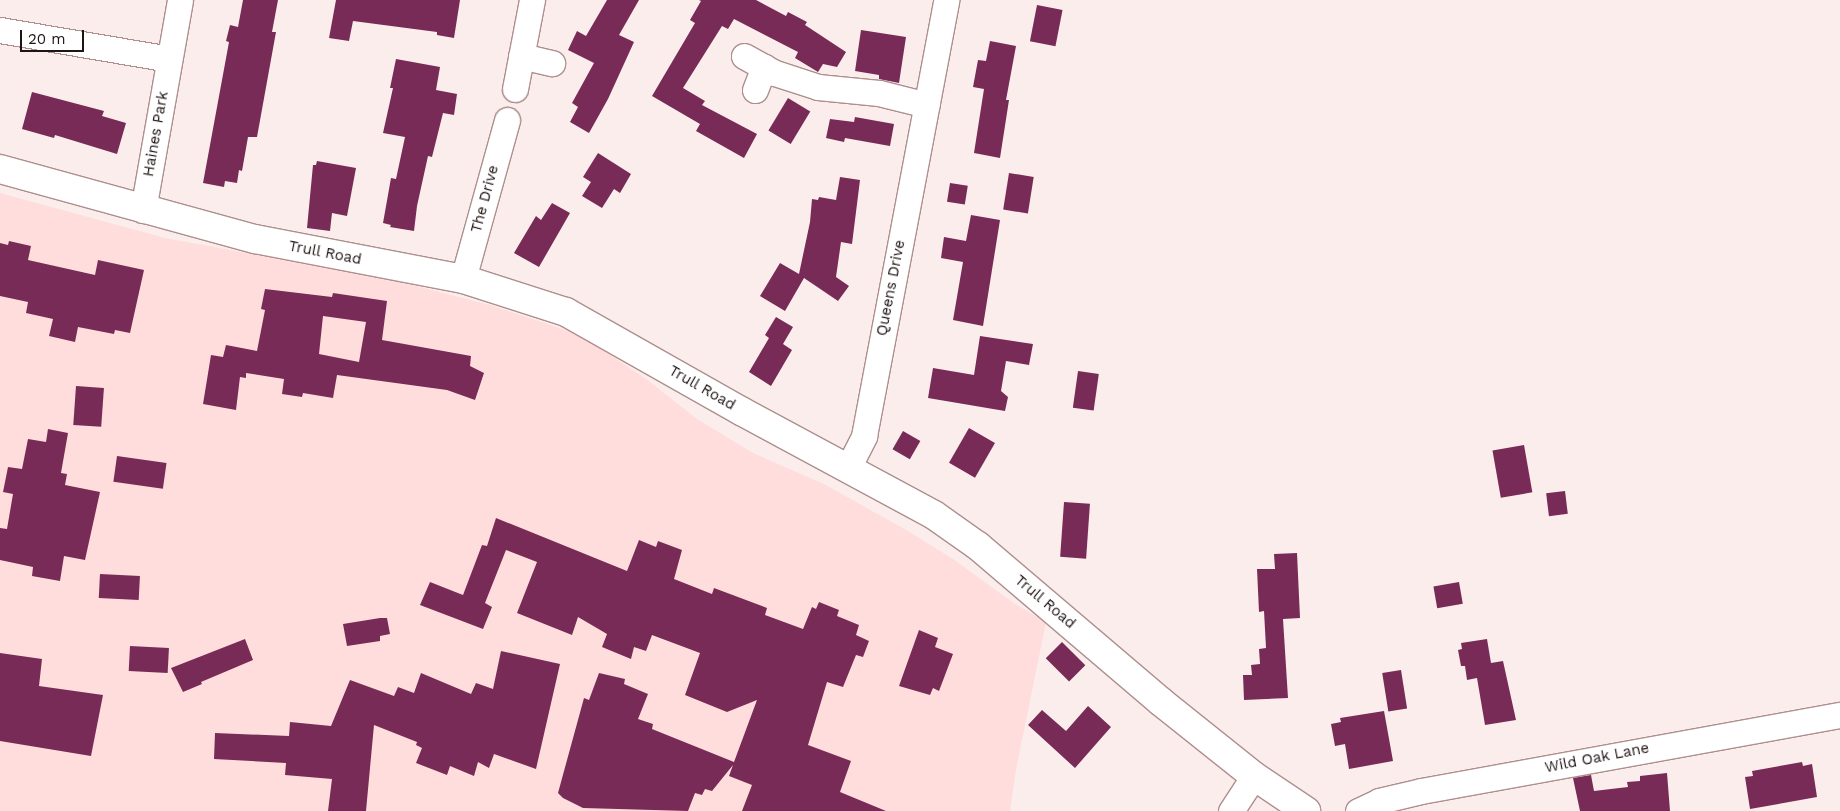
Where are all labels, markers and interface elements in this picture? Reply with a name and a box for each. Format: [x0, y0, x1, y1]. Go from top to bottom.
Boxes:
scale bar [22, 20, 86, 52]
text: 20 m [28, 30, 66, 48]
street label: Haines Park [140, 90, 172, 178]
street label: The Drive [467, 163, 503, 235]
street label: Trull Road [287, 237, 363, 269]
street label: Queens Drive [873, 238, 909, 338]
street label: Trull Road [665, 362, 739, 414]
street label: Trull Road [1011, 571, 1079, 633]
street label: Wild Oak Lane [1543, 739, 1651, 777]

